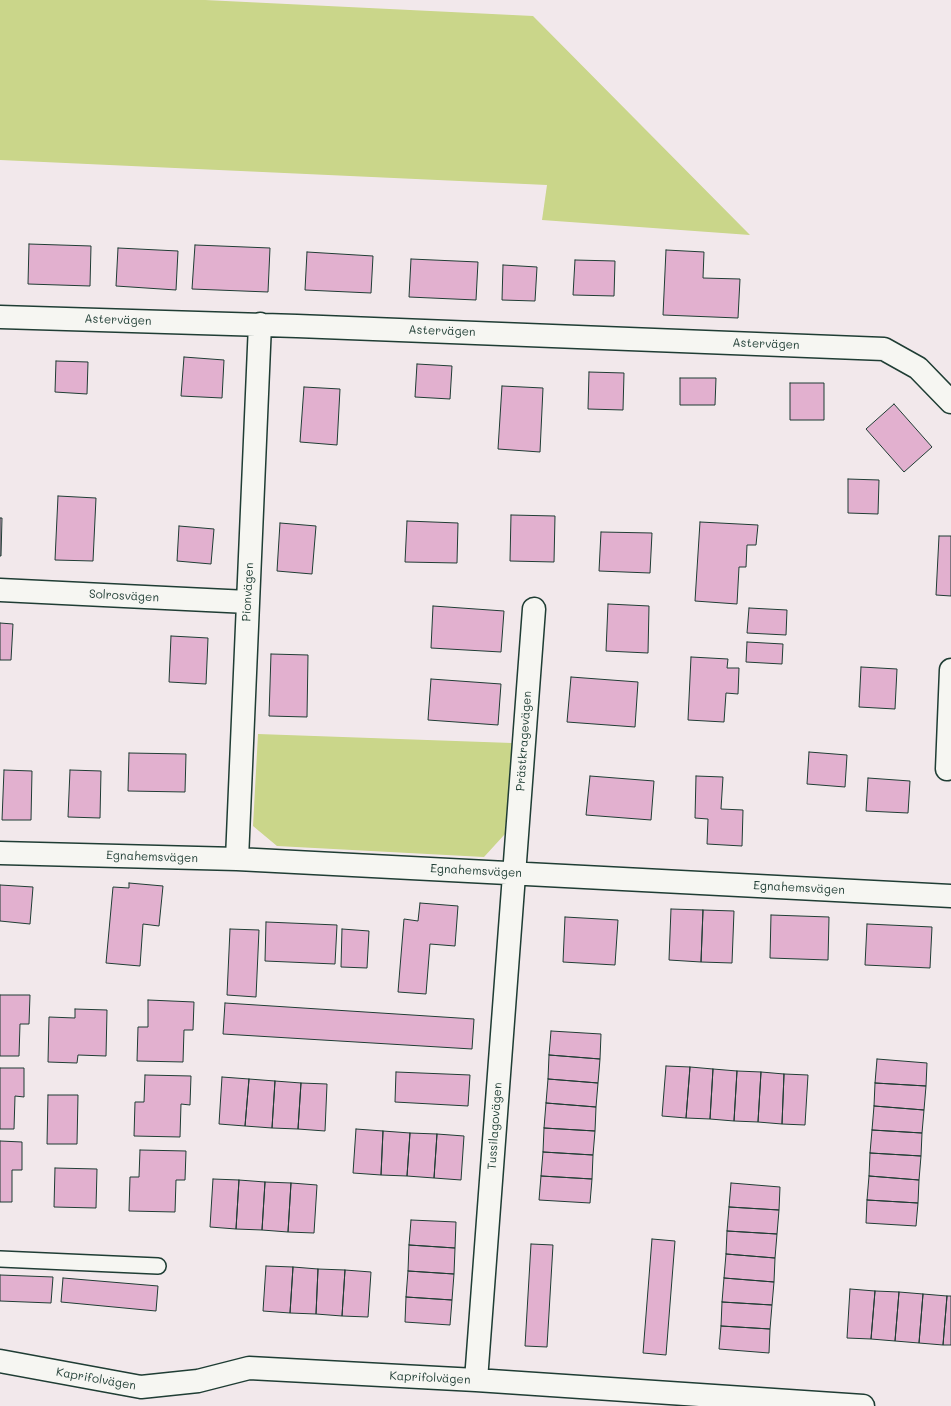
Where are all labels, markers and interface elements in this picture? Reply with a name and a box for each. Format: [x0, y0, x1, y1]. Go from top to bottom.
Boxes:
street label: Astervägen [84, 312, 152, 328]
street label: Astervägen [408, 323, 476, 339]
street label: Astervägen [732, 336, 800, 352]
street label: Pionvägen [239, 562, 257, 622]
street label: Solrosvägen [89, 587, 159, 605]
street label: Prästkragevägen [513, 690, 535, 792]
street label: Egnahemsvägen [106, 848, 198, 866]
street label: Egnahemsvägen [430, 861, 522, 881]
street label: Egnahemsvägen [753, 878, 845, 898]
street label: Tussilagovägen [485, 1082, 505, 1170]
street label: Kaprifolvägen [55, 1365, 137, 1393]
street label: Kaprifolvägen [389, 1369, 471, 1387]

